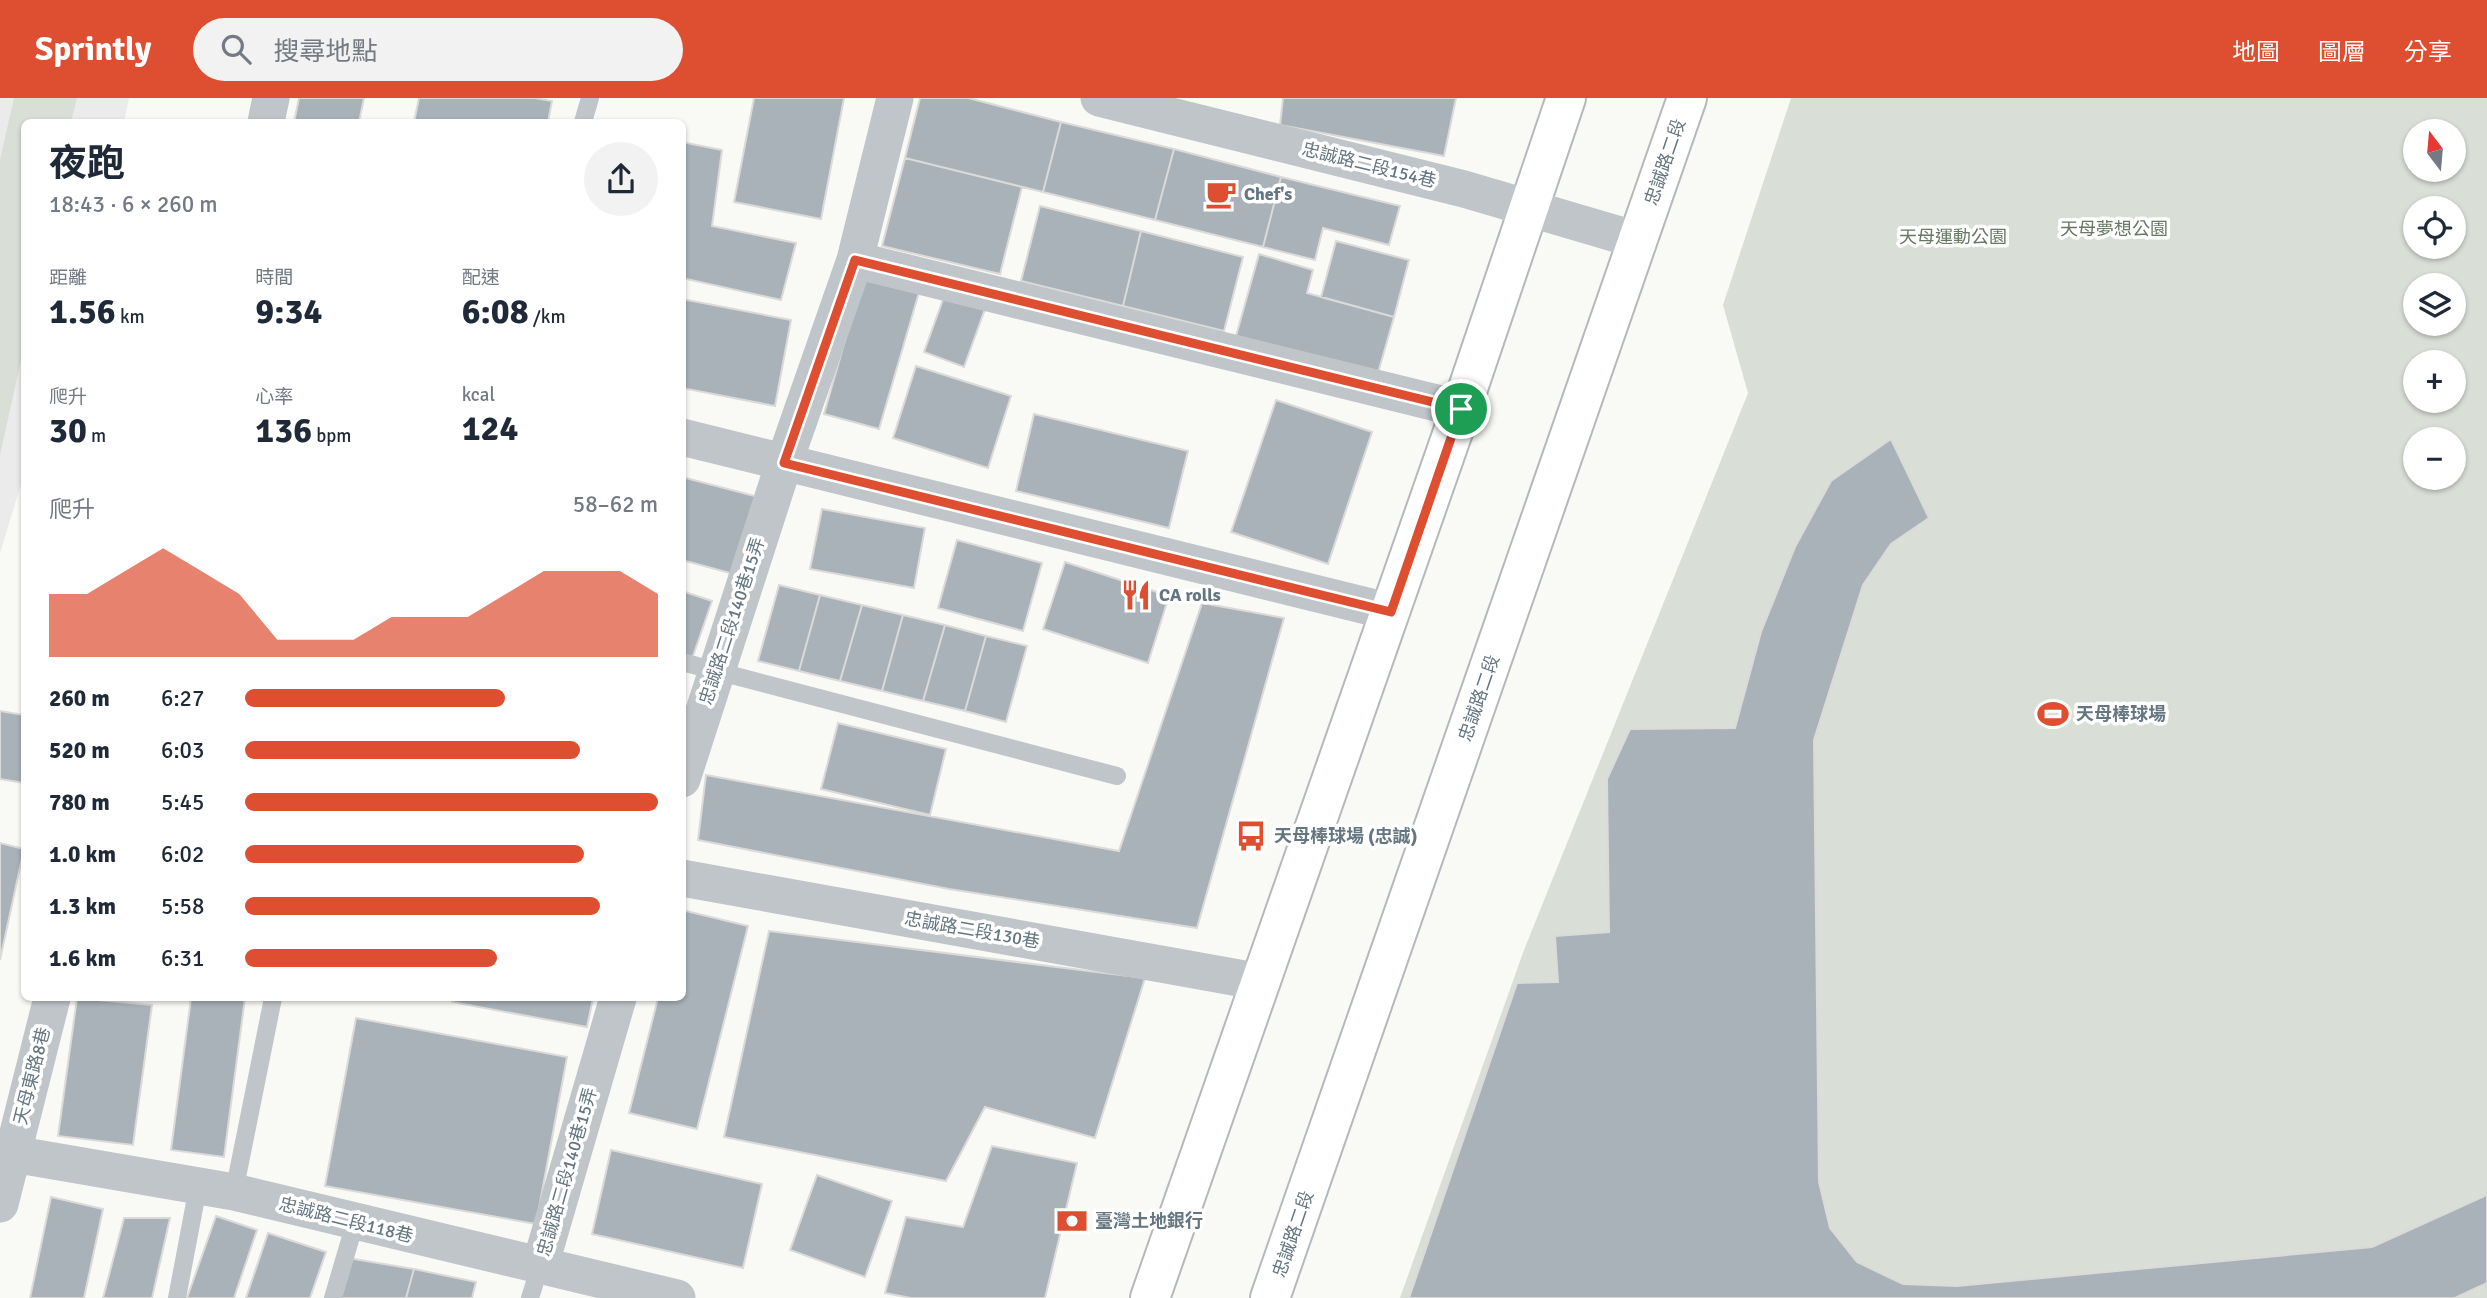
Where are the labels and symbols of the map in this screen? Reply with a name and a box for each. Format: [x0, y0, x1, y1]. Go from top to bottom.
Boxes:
street label: 忠誠路二段 [1640, 116, 1690, 208]
north arrow [2403, 119, 2466, 182]
street label: 忠誠路二段154巷 [1300, 138, 1438, 192]
cafe icon: Chef's [1204, 177, 1238, 211]
place label: Chef's [1244, 183, 1292, 205]
park label: 天母夢想公園 [2060, 218, 2168, 240]
park label: 天母運動公園 [1899, 226, 2007, 248]
pin [1431, 379, 1491, 439]
street label: 忠誠路二段140巷15弄 [695, 535, 769, 707]
restaurant icon: CA rolls [1119, 578, 1153, 612]
place label: CA rolls [1159, 584, 1221, 606]
street label: 忠誠路二段 [1454, 652, 1504, 744]
sports icon: 天母棒球場 [2036, 697, 2070, 731]
place label: 天母棒球場 [2076, 703, 2166, 725]
bus stop icon: 天母棒球場 (忠誠) [1234, 819, 1268, 853]
place label: 天母棒球場 (忠誠) [1274, 825, 1417, 847]
street label: 忠誠路二段130巷 [903, 907, 1041, 953]
street label: 天母東路8巷 [9, 1025, 55, 1127]
street label: 忠誠路二段140巷15弄 [532, 1085, 602, 1259]
street label: 忠誠路二段 [1268, 1188, 1318, 1280]
street label: 忠誠路二段118巷 [277, 1193, 415, 1247]
bank icon: 臺灣土地銀行 [1055, 1204, 1089, 1238]
place label: 臺灣土地銀行 [1095, 1210, 1203, 1232]

